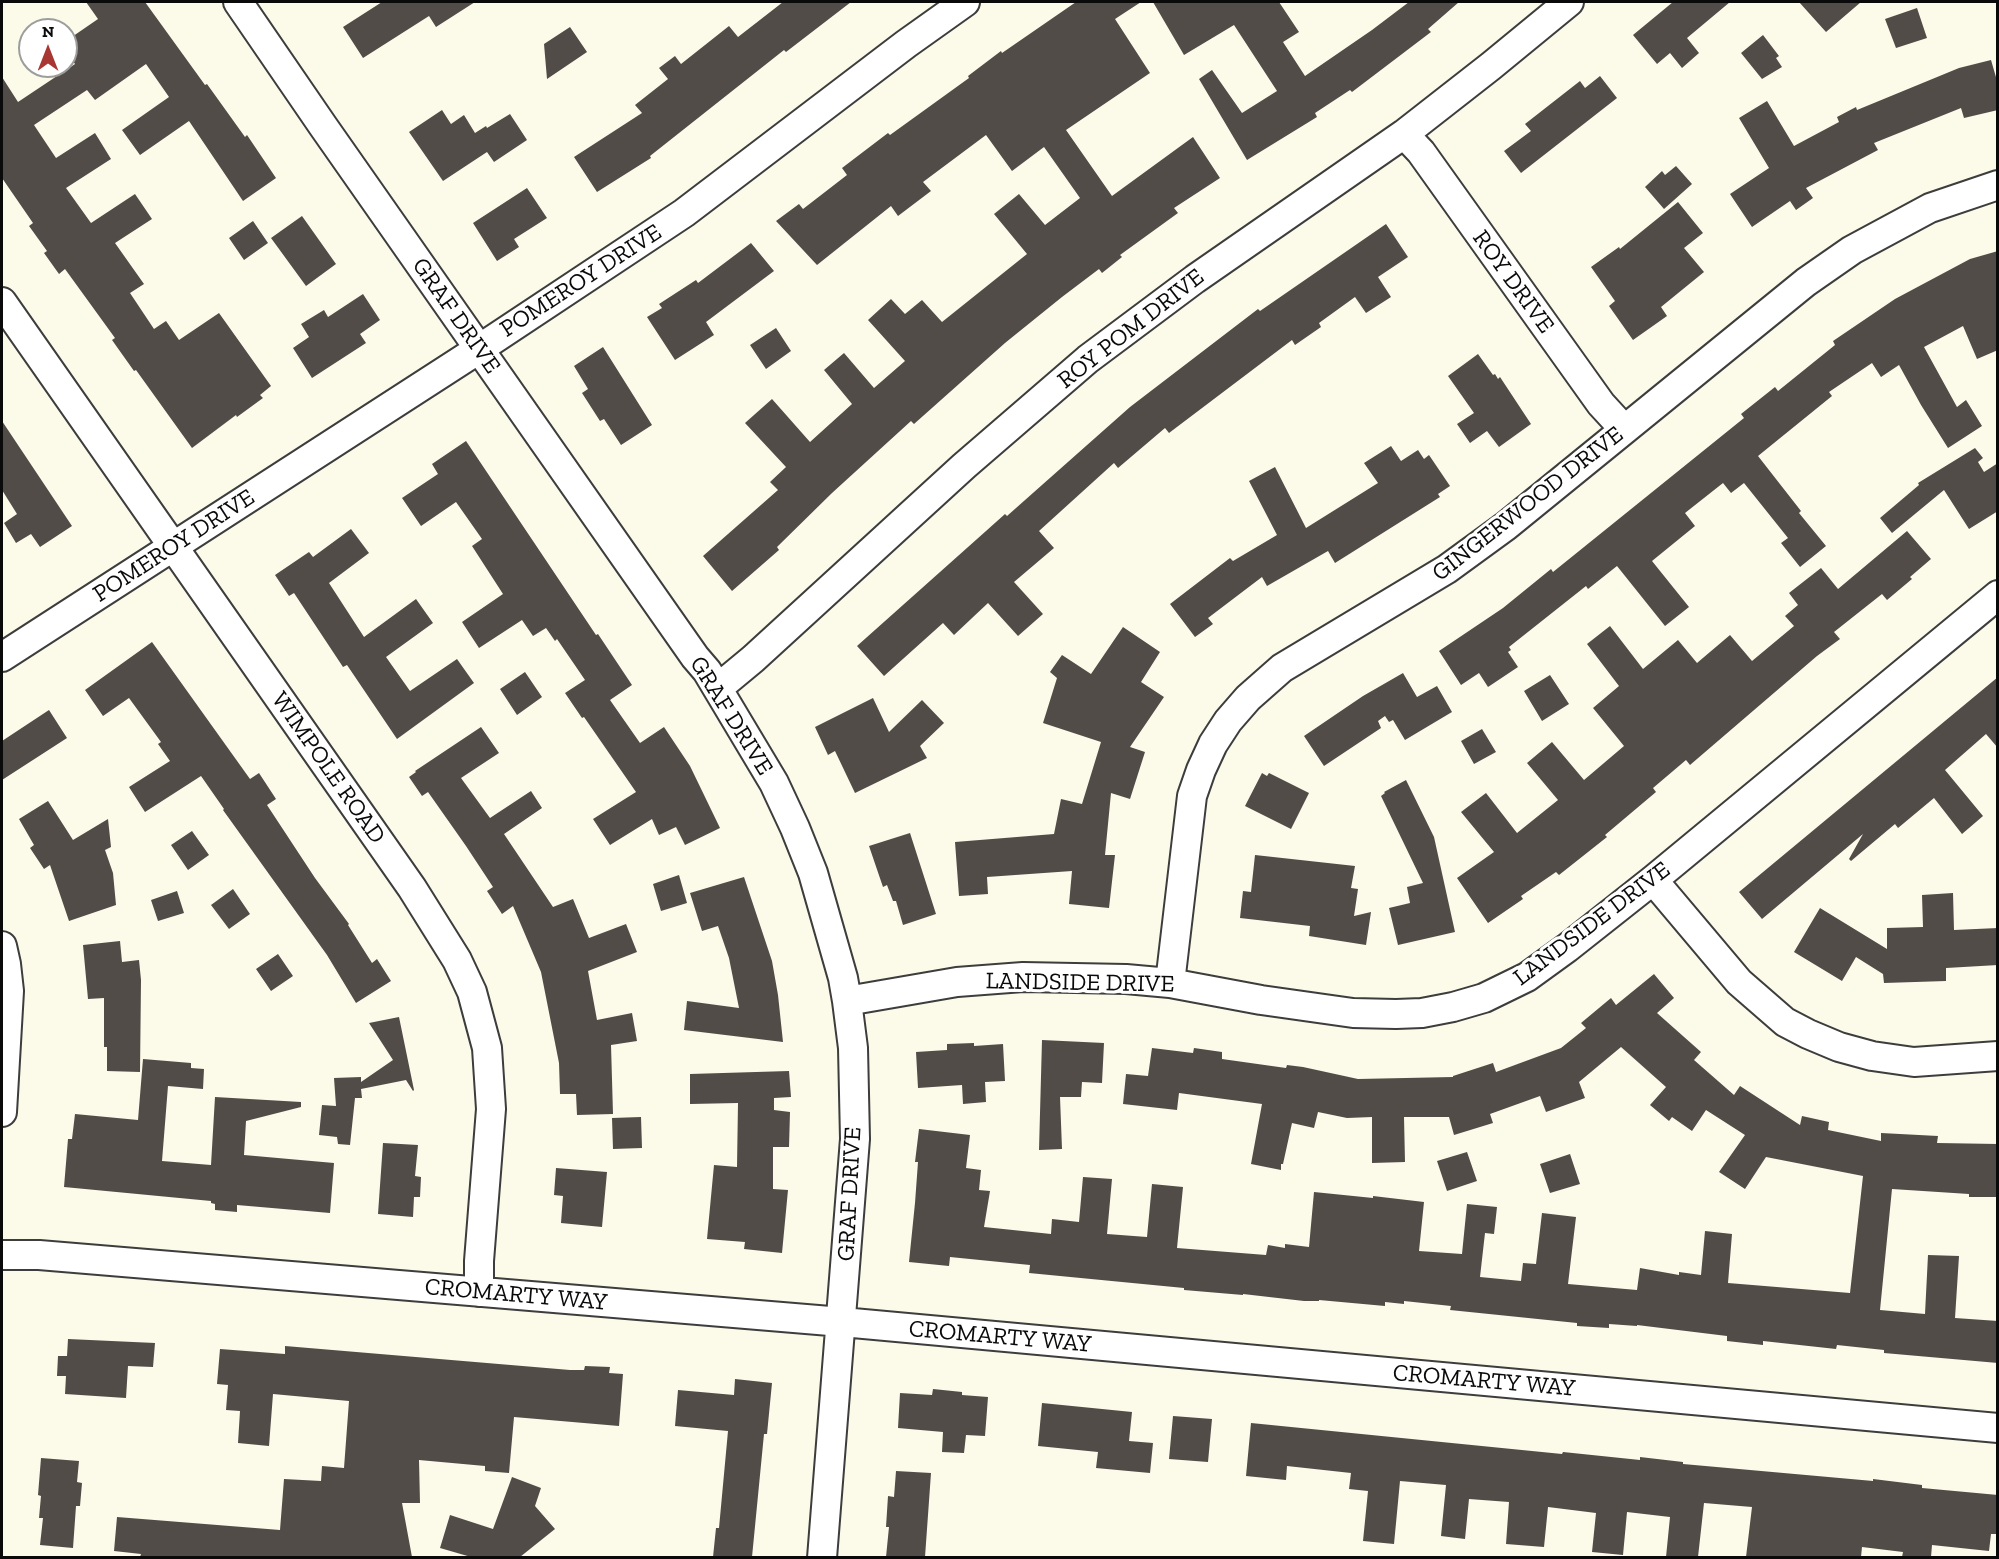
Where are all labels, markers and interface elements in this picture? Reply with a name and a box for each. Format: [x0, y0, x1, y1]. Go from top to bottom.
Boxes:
north arrow [18, 18, 78, 78]
text: N [42, 22, 54, 41]
street label: POMEROY DRIVE [495, 218, 667, 344]
street label: ROY DRIVE [1466, 225, 1560, 339]
street label: GRAF DRIVE [406, 253, 506, 379]
street label: ROY POM DRIVE [1052, 263, 1210, 395]
street label: GINGERWOOD DRIVE [1427, 420, 1629, 588]
street label: POMEROY DRIVE [88, 483, 260, 609]
street label: GRAF DRIVE [683, 651, 779, 781]
street label: WIMPOLE ROAD [265, 687, 391, 849]
street label: LANDSIDE DRIVE [1508, 856, 1676, 992]
street label: LANDSIDE DRIVE [985, 967, 1175, 999]
street label: GRAF DRIVE [832, 1126, 868, 1262]
street label: CROMARTY WAY [423, 1273, 609, 1317]
street label: CROMARTY WAY [907, 1315, 1093, 1359]
street label: CROMARTY WAY [1391, 1359, 1577, 1403]

